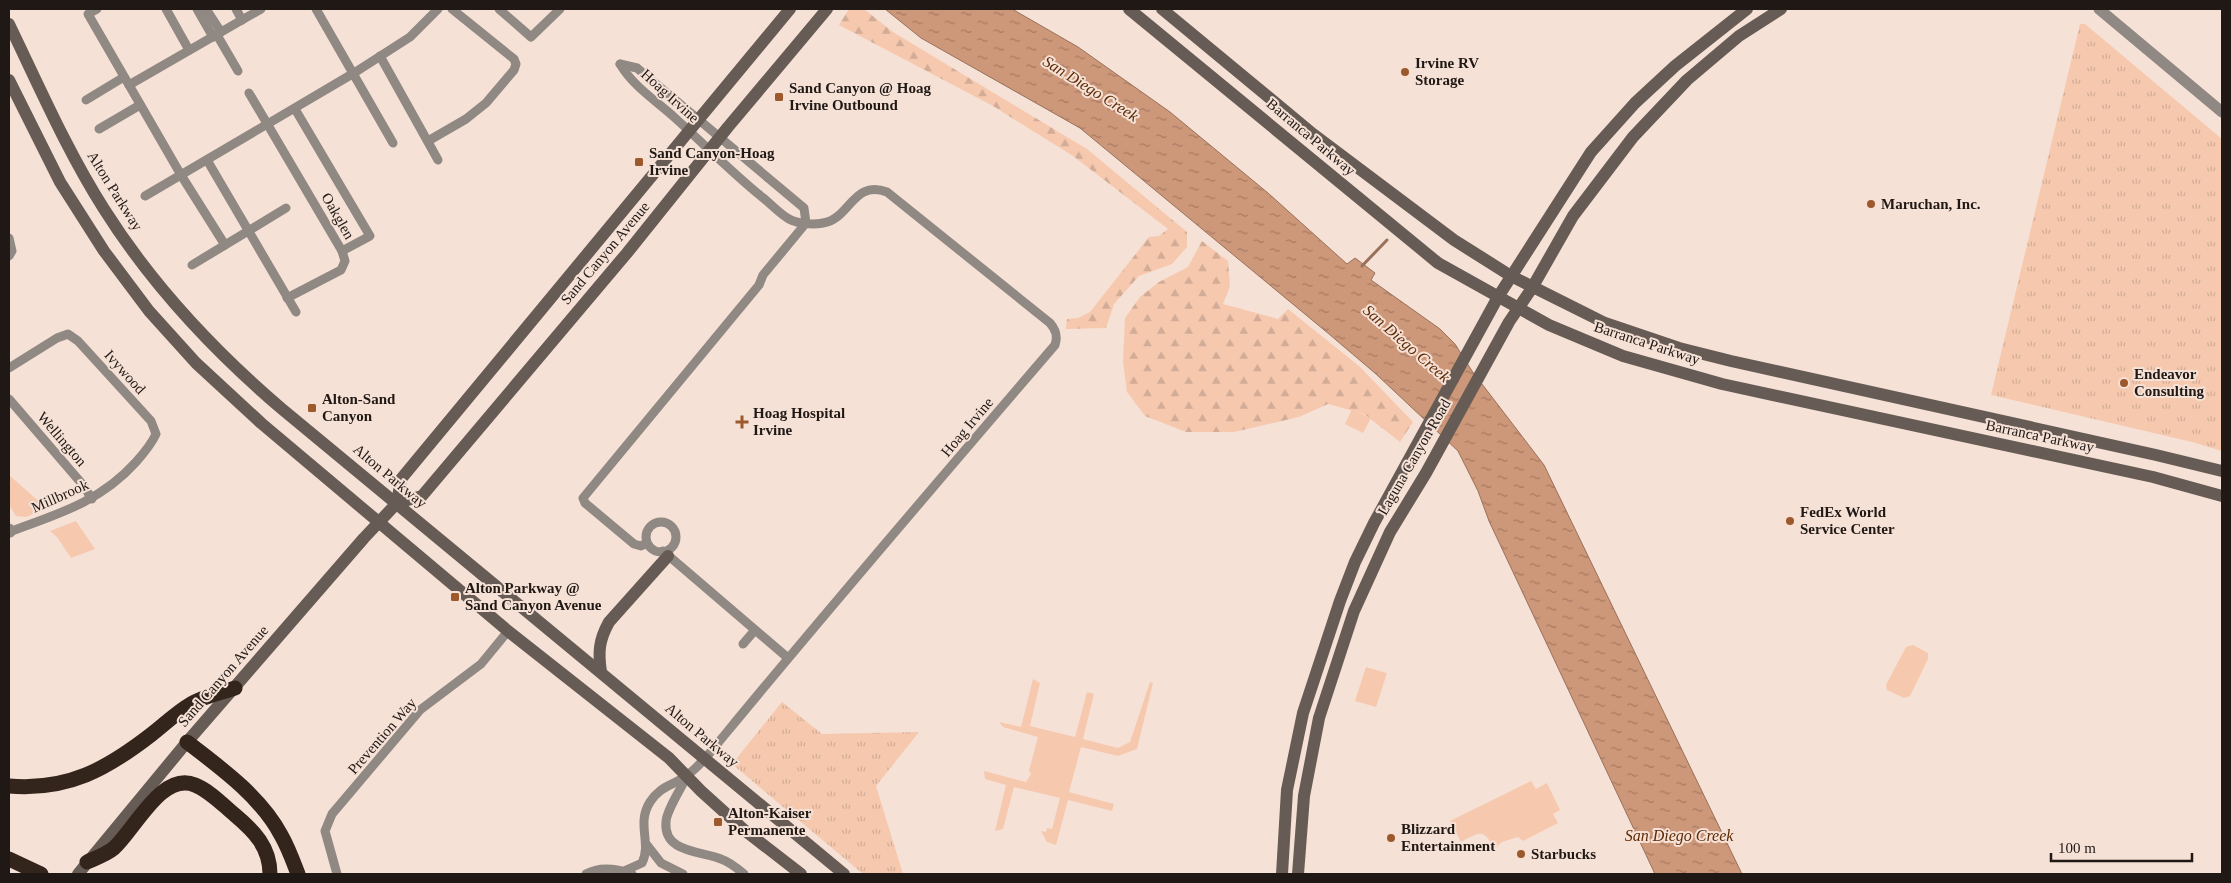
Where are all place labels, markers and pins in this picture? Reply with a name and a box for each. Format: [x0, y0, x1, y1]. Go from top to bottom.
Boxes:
place label: Irvine RV Storage [1415, 55, 1479, 88]
marker: Irvine RV Storage [1399, 66, 1411, 78]
place label: Sand Canyon @ Hoag Irvine Outbound [789, 80, 931, 113]
marker: Sand Canyon @ Hoag Irvine Outbound [773, 91, 785, 103]
place label: Sand Canyon-Hoag Irvine [649, 145, 775, 178]
marker: Sand Canyon-Hoag Irvine [633, 156, 645, 168]
place label: Maruchan, Inc. [1881, 196, 1981, 212]
marker: Maruchan, Inc. [1865, 198, 1877, 210]
place label: Endeavor Consulting [2134, 366, 2205, 399]
marker: Endeavor Consulting [2118, 377, 2130, 389]
place label: Alton-Sand Canyon [322, 391, 396, 424]
marker: Alton-Sand Canyon [306, 402, 318, 414]
place label: Hoag Hospital Irvine [753, 405, 845, 438]
marker: Hoag Hospital Irvine [735, 415, 749, 429]
place label: FedEx World Service Center [1800, 504, 1895, 537]
marker: FedEx World Service Center [1784, 515, 1796, 527]
place label: Alton Parkway @ Sand Canyon Avenue [465, 580, 602, 613]
marker: Alton Parkway @ Sand Canyon Avenue [449, 591, 461, 603]
place label: Alton-Kaiser Permanente [728, 805, 812, 838]
marker: Alton-Kaiser Permanente [712, 816, 724, 828]
place label: Blizzard Entertainment [1401, 821, 1495, 854]
marker: Blizzard Entertainment [1385, 832, 1397, 844]
place label: Starbucks [1531, 846, 1596, 862]
marker: Starbucks [1515, 848, 1527, 860]

